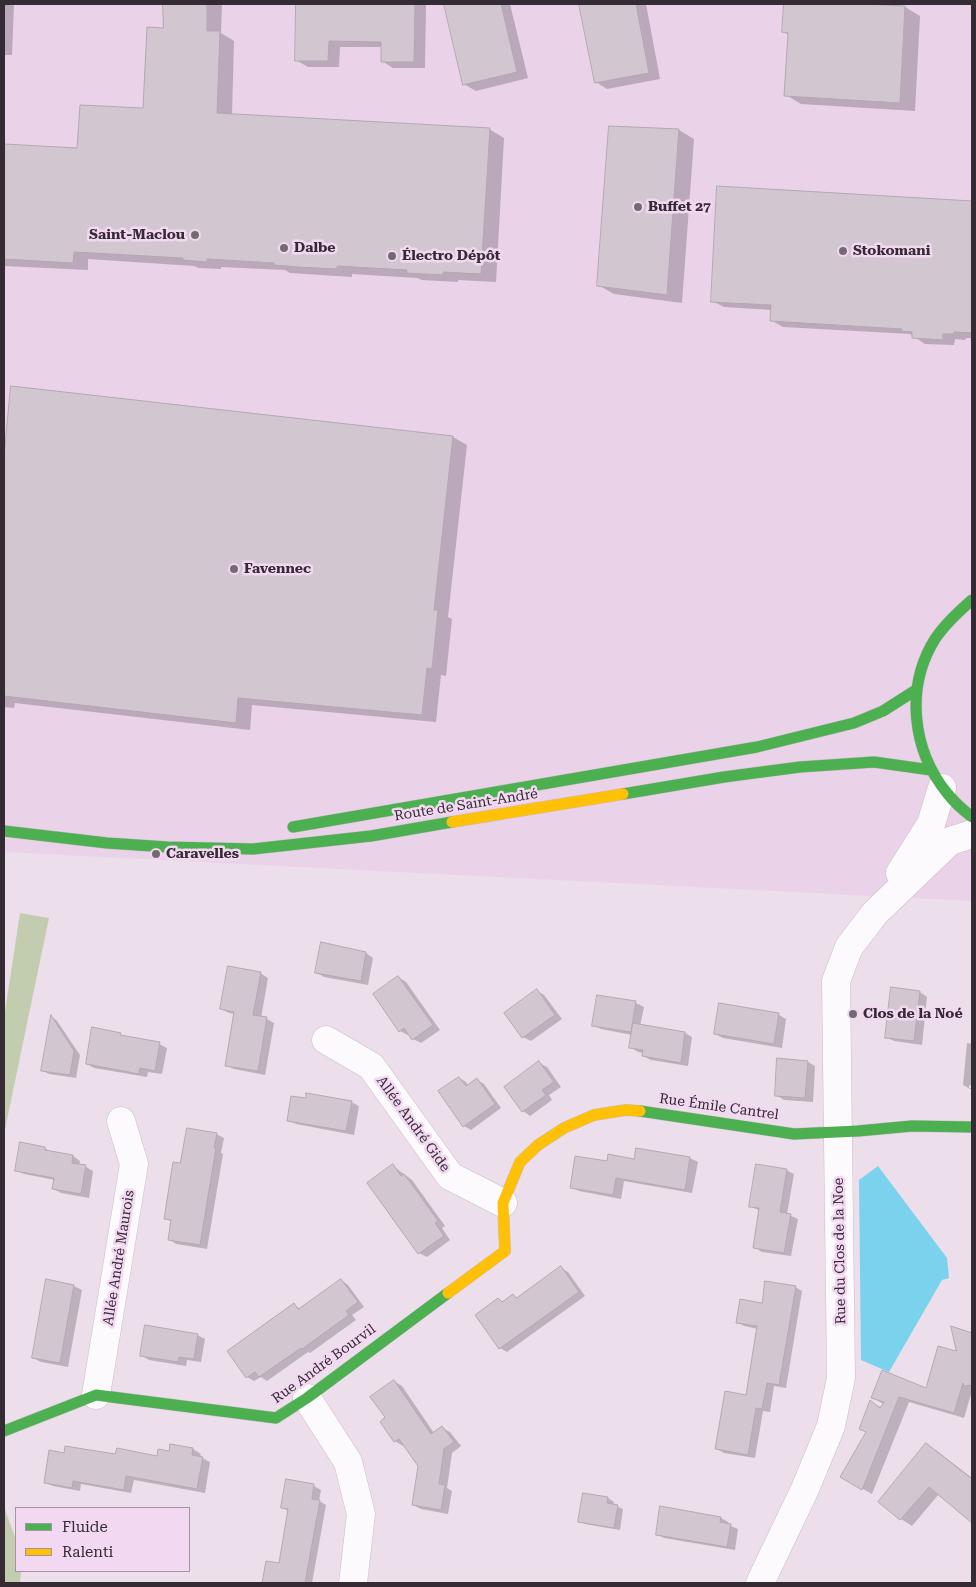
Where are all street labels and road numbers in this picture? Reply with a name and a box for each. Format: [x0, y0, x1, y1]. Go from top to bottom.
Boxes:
street label: Route de Saint-André [393, 785, 539, 825]
street label: Allée André Gide [373, 1073, 453, 1175]
street label: Rue Émile Cantrel [658, 1090, 780, 1124]
street label: Rue du Clos de la Noe [830, 1177, 850, 1325]
street label: Allée André Maurois [100, 1189, 138, 1327]
street label: Rue André Bourvil [269, 1321, 379, 1407]

